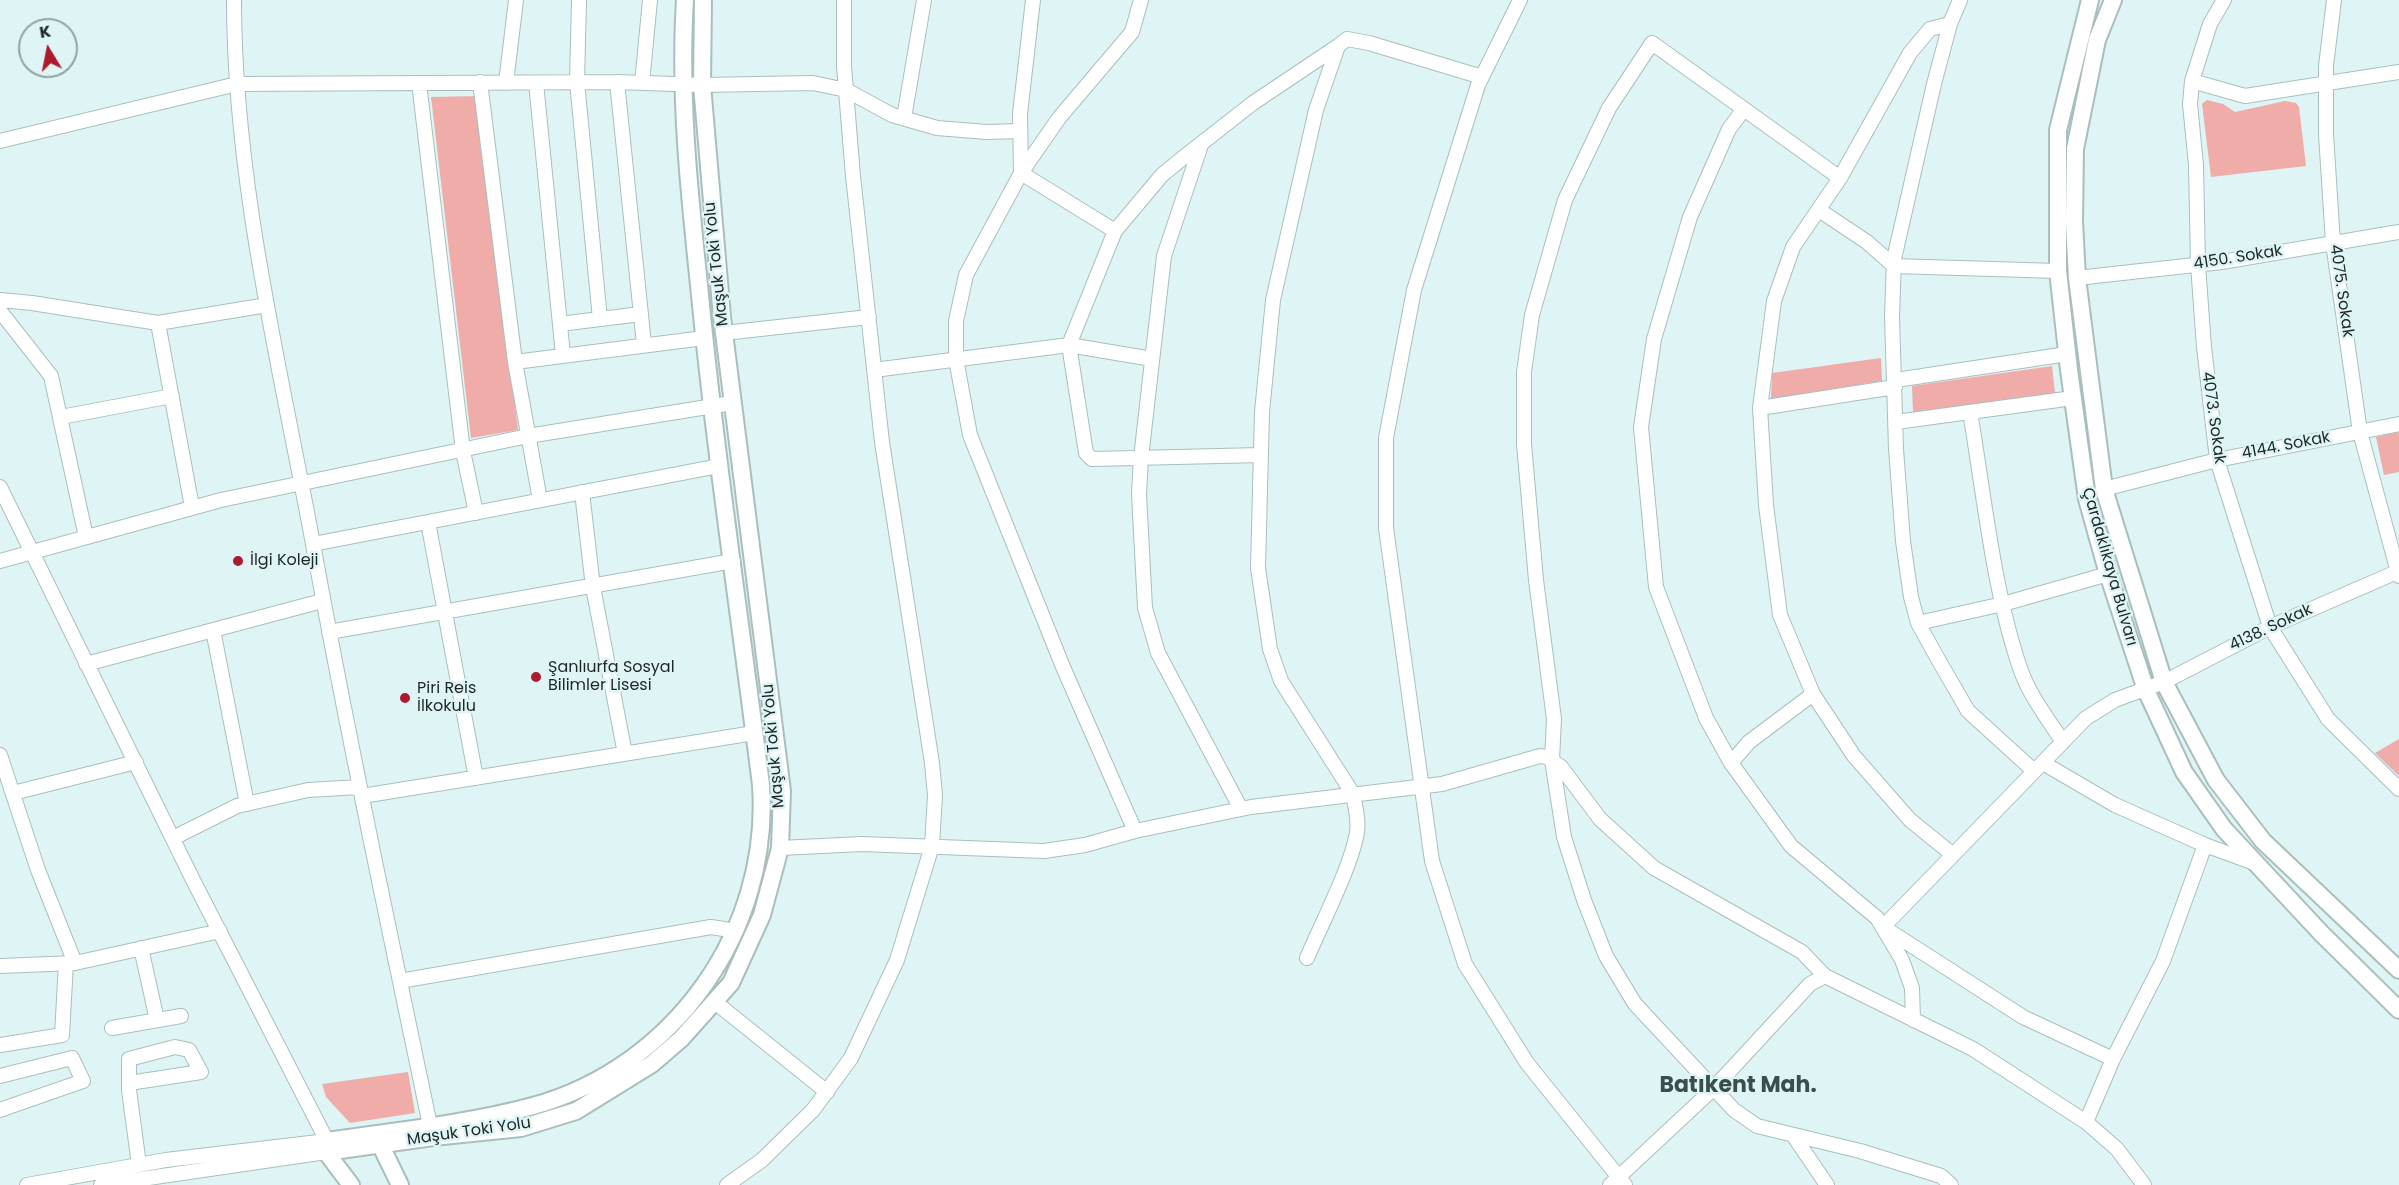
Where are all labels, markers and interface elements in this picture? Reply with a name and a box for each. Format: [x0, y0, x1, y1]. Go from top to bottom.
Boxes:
north arrow [18, 18, 78, 78]
text: K [38, 19, 53, 44]
street label: Maşuk Toki Yolu [701, 201, 733, 327]
street label: 4150. Sokak [2192, 241, 2284, 275]
street label: 4075. Sokak [2325, 243, 2357, 339]
street label: 4073. Sokak [2197, 371, 2229, 465]
street label: 4144. Sokak [2240, 428, 2332, 464]
street label: Çardaklıkaya Bulvarı [2077, 486, 2141, 648]
place label: İlgi Koleji [250, 551, 318, 571]
marker: İlgi Koleji [231, 554, 245, 568]
street label: 4138. Sokak [2226, 600, 2316, 656]
place label: Şanlıurfa Sosyal Bilimler Lisesi [548, 658, 675, 696]
marker: Şanlıurfa Sosyal Bilimler Lisesi [529, 670, 543, 684]
place label: Piri Reis İlkokulu [417, 679, 476, 717]
street label: Maşuk Toki Yolu [759, 683, 789, 809]
marker: Piri Reis İlkokulu [398, 691, 412, 705]
district label: Batıkent Mah. [1659, 1073, 1817, 1099]
street label: Maşuk Toki Yolu [406, 1114, 532, 1150]

